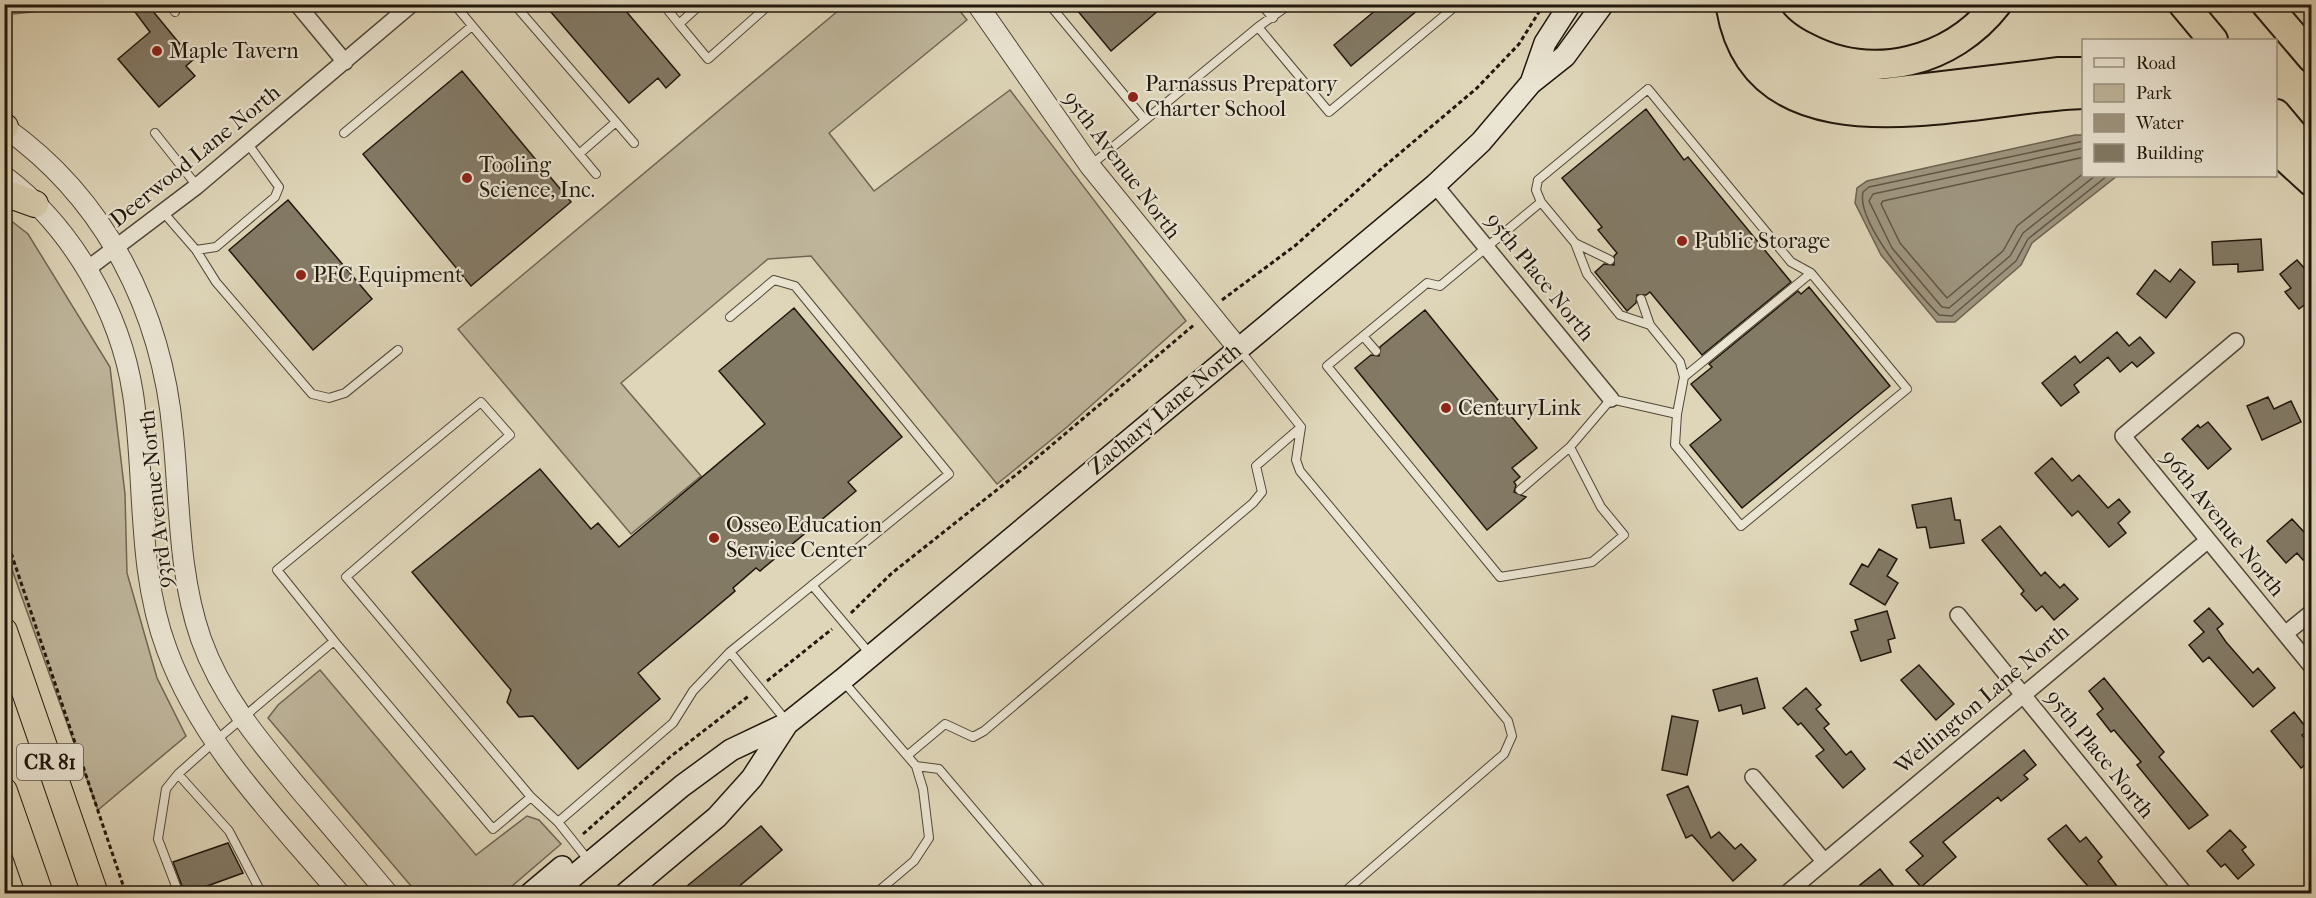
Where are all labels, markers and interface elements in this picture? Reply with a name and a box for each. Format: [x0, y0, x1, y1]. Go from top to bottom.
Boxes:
place label: Maple Tavern [169, 38, 299, 64]
legend [2082, 39, 2277, 177]
marker: Maple Tavern [150, 44, 164, 58]
text: Road [2136, 53, 2176, 74]
place label: Parnassus Prepatory Charter School [1145, 71, 1339, 122]
street label: Deerwood Lane North [105, 79, 286, 233]
text: Park [2136, 83, 2173, 104]
street label: 95th Avenue North [1058, 86, 1187, 245]
marker: Parnassus Prepatory Charter School [1126, 90, 1140, 104]
text: Water [2135, 113, 2184, 134]
text: Building [2136, 143, 2204, 164]
place label: Tooling Science, Inc. [479, 152, 595, 203]
marker: Tooling Science, Inc. [460, 171, 474, 185]
street label: 95th Place North [1480, 208, 1600, 347]
place label: Public Storage [1694, 228, 1830, 254]
marker: Public Storage [1675, 234, 1689, 248]
place label: PFC Equipment [313, 262, 463, 288]
marker: PFC Equipment [294, 268, 308, 282]
street label: Zachary Lane North [1083, 337, 1247, 481]
place label: CenturyLink [1458, 395, 1582, 421]
marker: CenturyLink [1439, 401, 1453, 415]
street label: 93rd Avenue North [134, 408, 178, 589]
street label: 96th Avenue North [2156, 444, 2290, 602]
place label: Osseo Education Service Center [726, 512, 882, 563]
marker: Osseo Education Service Center [707, 531, 721, 545]
street label: Wellington Lane North [1889, 618, 2075, 780]
street label: 95th Place North [2040, 685, 2160, 824]
road number: CR 81 [17, 744, 83, 780]

